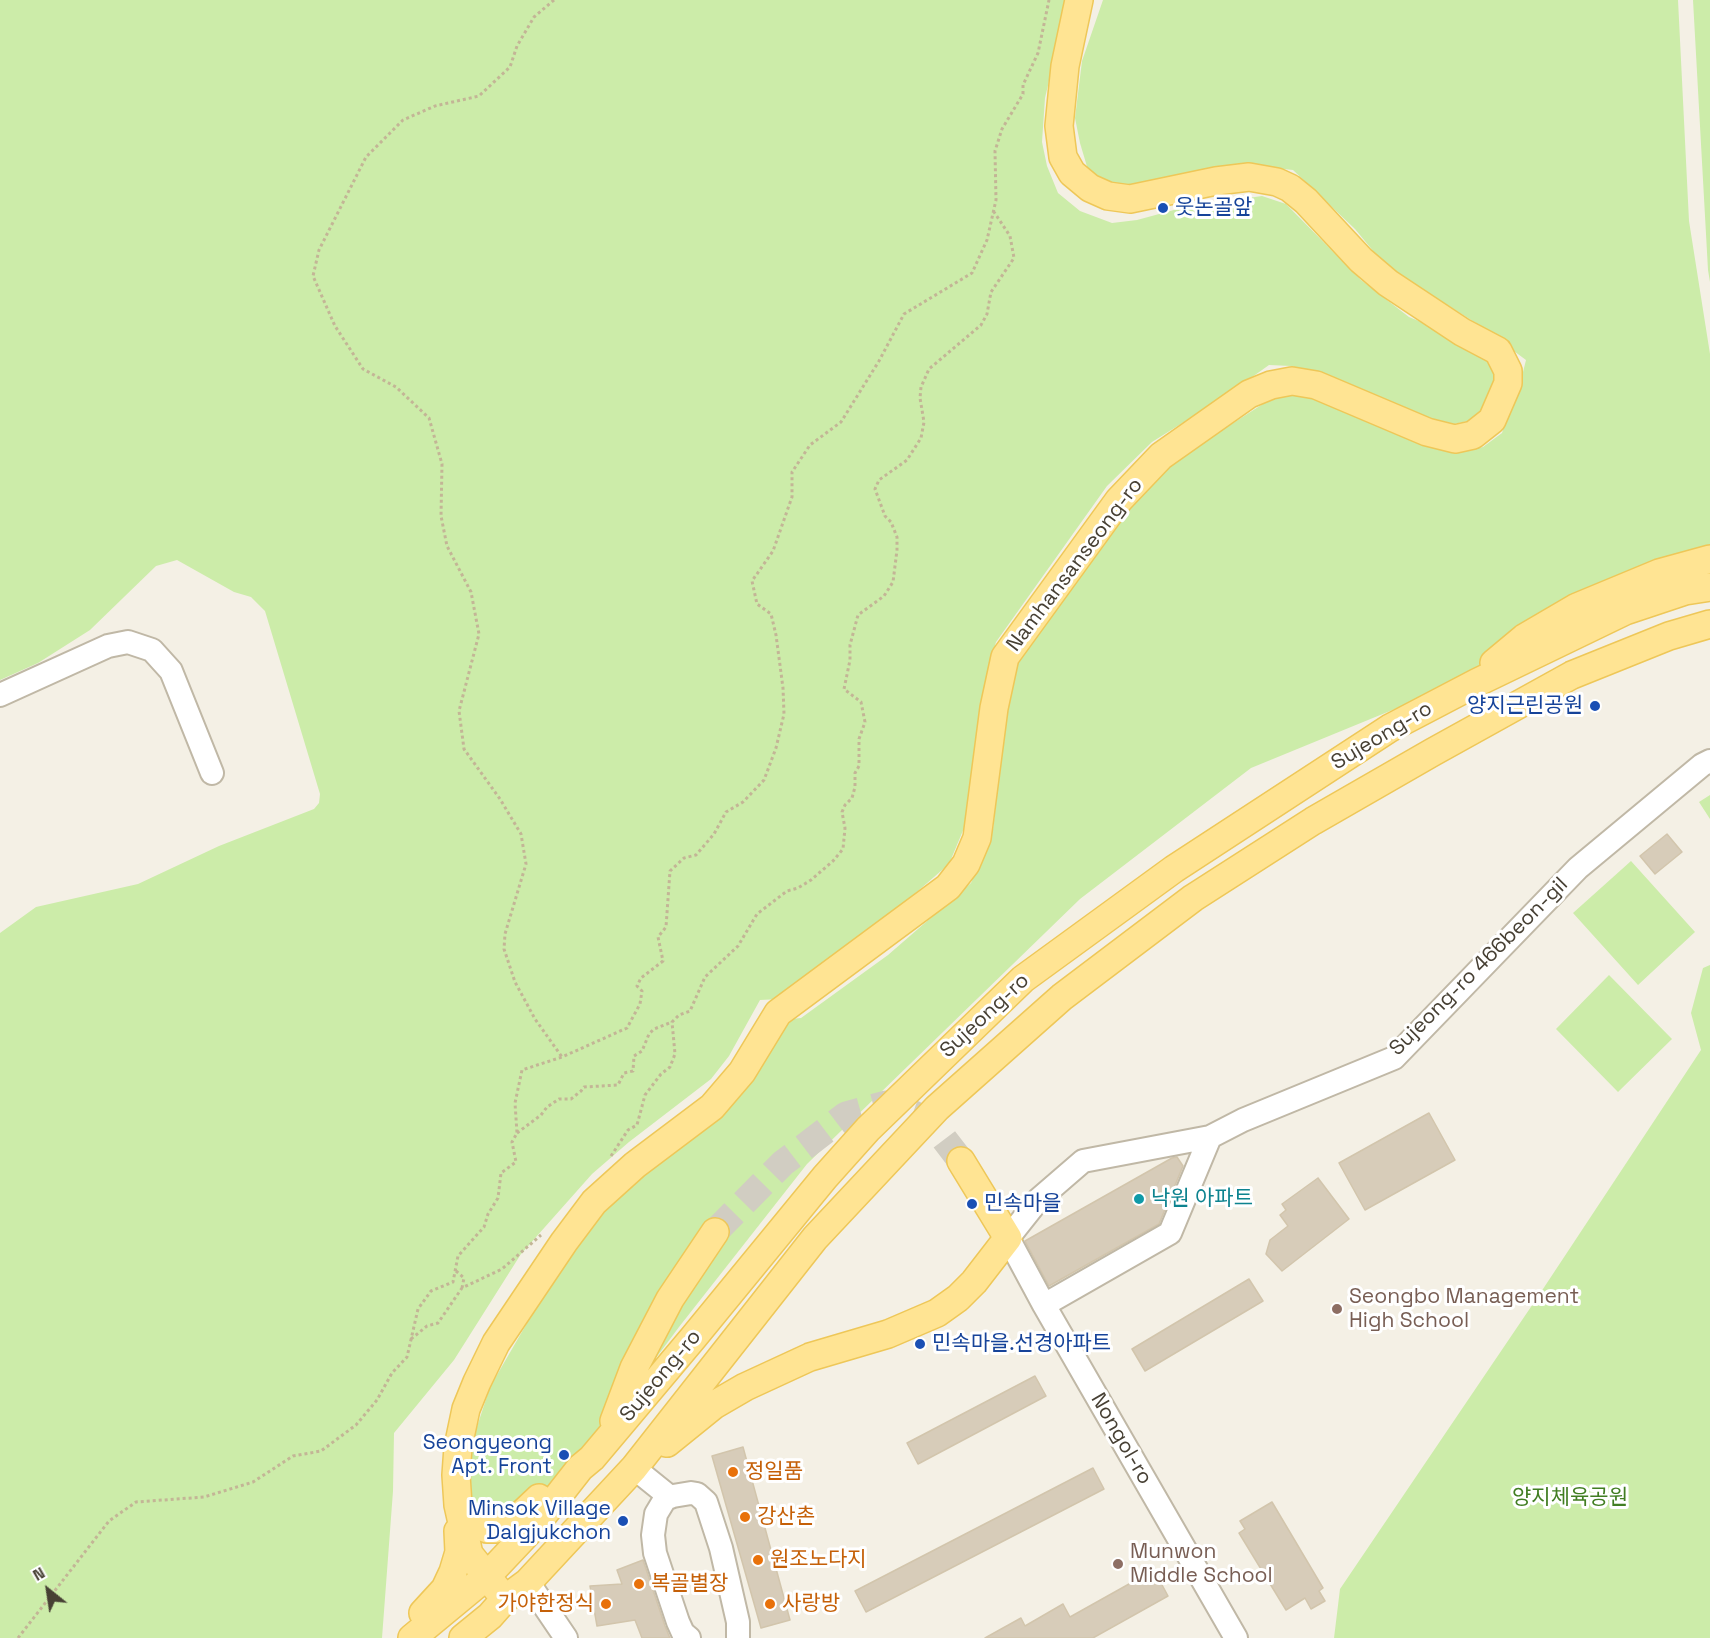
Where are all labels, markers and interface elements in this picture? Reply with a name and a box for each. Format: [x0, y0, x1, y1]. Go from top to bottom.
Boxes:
place label: 웃논골앞 [1175, 195, 1252, 221]
marker: 웃논골앞 [1156, 201, 1170, 215]
street label: Namhansanseong-ro [1002, 473, 1148, 657]
place label: 양지근린공원 [1467, 693, 1583, 719]
street label: Sujeong-ro [1327, 696, 1437, 776]
marker: 양지근린공원 [1588, 699, 1602, 713]
street label: Sujeong-ro 466beon-gil [1384, 872, 1574, 1062]
street label: Sujeong-ro [935, 968, 1035, 1064]
place label: 낙원 아파트 [1151, 1186, 1253, 1212]
place label: 민속마을 [984, 1191, 1061, 1217]
marker: 낙원 아파트 [1132, 1192, 1146, 1206]
marker: 민속마을 [965, 1197, 979, 1211]
place label: Seongbo Management High School [1349, 1284, 1579, 1334]
marker: Seongbo Management High School [1330, 1302, 1344, 1316]
street label: Sujeong-ro [615, 1325, 707, 1427]
place label: 민속마을.선경아파트 [932, 1331, 1111, 1357]
marker: 민속마을.선경아파트 [913, 1337, 927, 1351]
street label: Nongol-ro [1085, 1389, 1157, 1489]
place label: Seongyeong Apt. Front [423, 1430, 552, 1480]
marker: Seongyeong Apt. Front [557, 1448, 571, 1462]
place label: 정일품 [745, 1459, 803, 1485]
marker: 정일품 [726, 1465, 740, 1479]
park label: 양지체육공원 [1512, 1485, 1628, 1511]
place label: Minsok Village Dalgjukchon [468, 1496, 611, 1546]
place label: 강산촌 [757, 1504, 815, 1530]
marker: 강산촌 [738, 1510, 752, 1524]
marker: Minsok Village Dalgjukchon [616, 1514, 630, 1528]
place label: Munwon Middle School [1130, 1539, 1273, 1589]
place label: 원조노다지 [770, 1547, 867, 1573]
marker: 원조노다지 [751, 1553, 765, 1567]
marker: Munwon Middle School [1111, 1557, 1125, 1571]
north arrow [18, 1560, 78, 1620]
text: N [29, 1562, 49, 1586]
place label: 복골별장 [651, 1571, 728, 1597]
marker: 복골별장 [632, 1577, 646, 1591]
place label: 가야한정식 [497, 1591, 594, 1617]
place label: 사랑방 [782, 1591, 840, 1617]
marker: 가야한정식 [599, 1597, 613, 1611]
marker: 사랑방 [763, 1597, 777, 1611]

